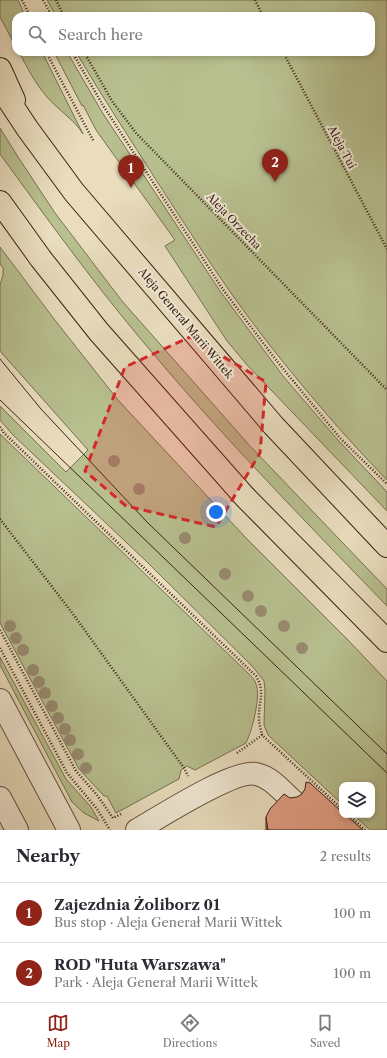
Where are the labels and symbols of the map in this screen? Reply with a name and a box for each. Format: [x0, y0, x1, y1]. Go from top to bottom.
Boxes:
street label: Aleja Tui [324, 122, 360, 172]
pin: 2 [262, 149, 288, 182]
pin: 1 [118, 155, 144, 188]
street label: Aleja Orzecha [203, 189, 265, 252]
street label: Aleja Generał Marii Wittek [135, 264, 237, 382]
your location [206, 502, 226, 522]

